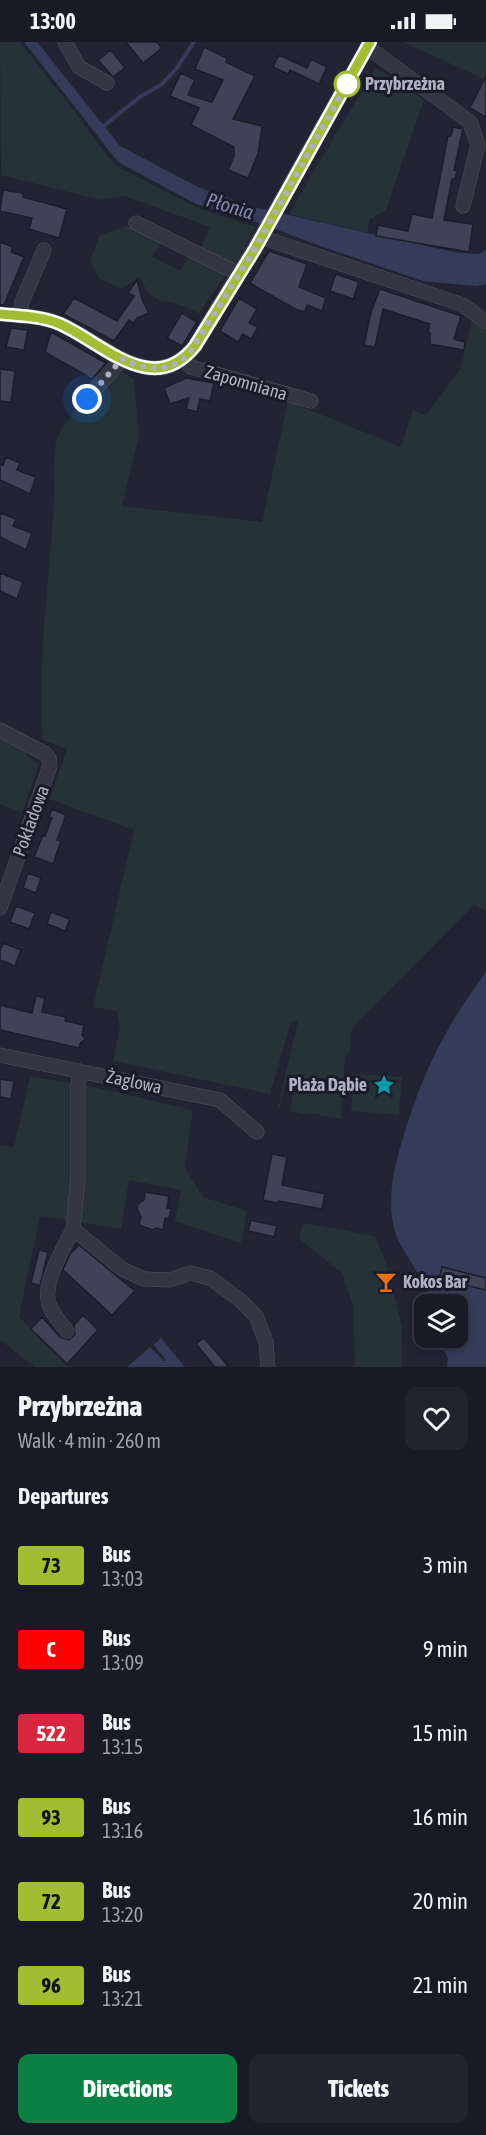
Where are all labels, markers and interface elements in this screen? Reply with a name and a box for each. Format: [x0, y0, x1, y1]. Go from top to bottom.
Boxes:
text: 13:00 [30, 8, 76, 34]
marker: Przybrzeżna [334, 71, 360, 97]
place label: Przybrzeżna [365, 73, 445, 94]
water label: Płonia [204, 188, 256, 224]
street label: Zapomniana [203, 361, 290, 404]
your location [72, 384, 102, 414]
street label: Pokładowa [8, 783, 53, 859]
street label: Żaglowa [105, 1065, 164, 1098]
place icon: Plaża Dąbie [372, 1073, 396, 1097]
place label: Plaża Dąbie [288, 1074, 367, 1095]
bar icon: Kokos Bar [374, 1270, 398, 1294]
place label: Kokos Bar [403, 1271, 468, 1292]
map controls [414, 1294, 468, 1348]
button: layers [414, 1294, 468, 1348]
button: heart [405, 1387, 468, 1450]
text: Przybrzeżna [18, 1390, 142, 1422]
text: Walk · 4 min · 260 m [18, 1429, 161, 1452]
text: Departures [18, 1483, 108, 1509]
text: Bus [102, 1541, 131, 1567]
text: 3 min [423, 1552, 468, 1578]
text: 73 [41, 1553, 61, 1577]
text: 13:03 [102, 1567, 144, 1590]
text: Bus [102, 1625, 131, 1651]
text: 9 min [423, 1636, 468, 1662]
text: C [46, 1637, 56, 1661]
text: 13:09 [102, 1651, 144, 1674]
text: Bus [102, 1709, 131, 1735]
text: 15 min [413, 1720, 468, 1746]
text: 522 [36, 1721, 66, 1745]
text: 13:15 [102, 1735, 143, 1758]
text: Bus [102, 1793, 131, 1819]
text: 16 min [413, 1804, 468, 1830]
text: 93 [41, 1805, 61, 1829]
text: 13:16 [102, 1819, 143, 1842]
text: Bus [102, 1877, 131, 1903]
text: 20 min [413, 1888, 468, 1914]
text: 72 [41, 1889, 61, 1913]
text: 13:20 [102, 1903, 143, 1926]
text: Bus [102, 1961, 131, 1987]
text: 21 min [413, 1972, 468, 1998]
text: 96 [41, 1973, 61, 1997]
text: 13:21 [102, 1987, 143, 2010]
button: Directions [18, 2054, 237, 2123]
button: Tickets [249, 2054, 468, 2123]

